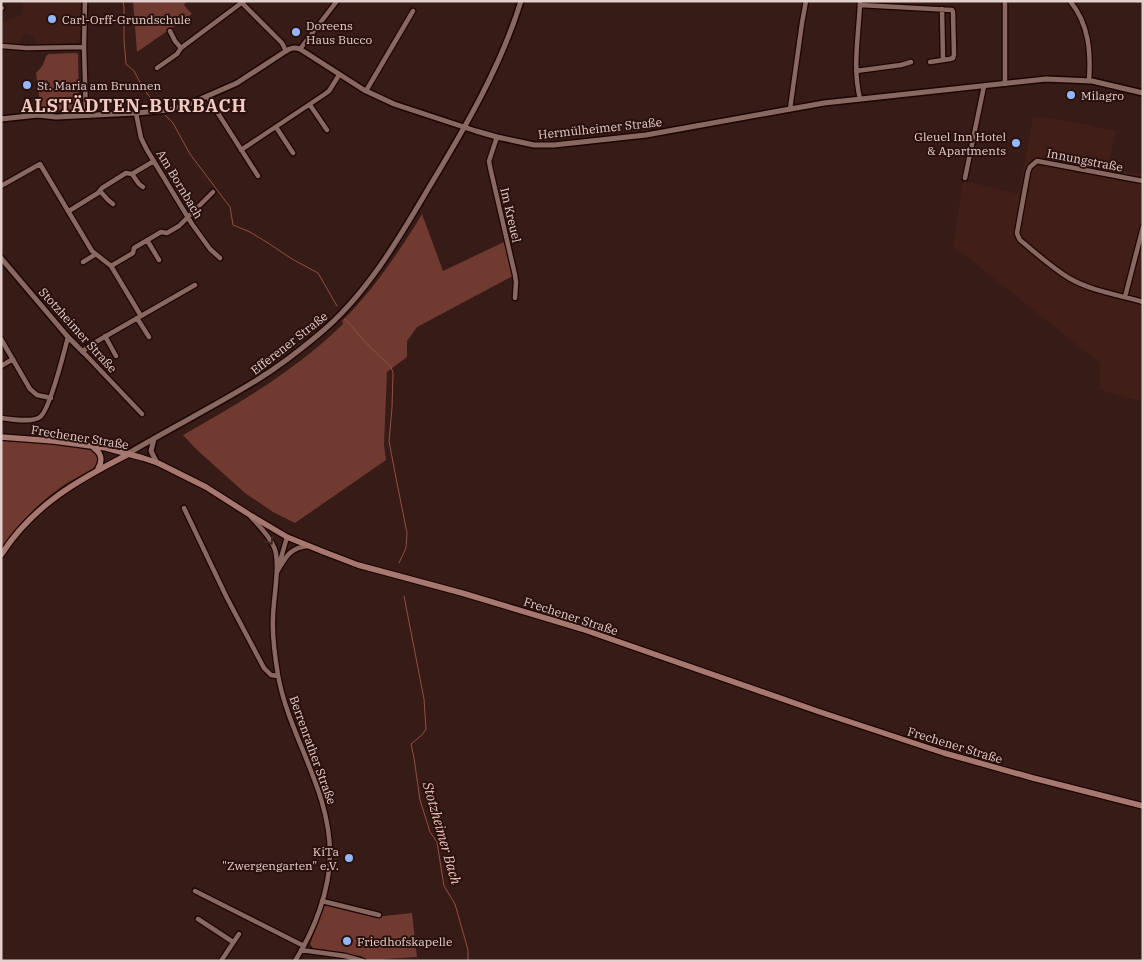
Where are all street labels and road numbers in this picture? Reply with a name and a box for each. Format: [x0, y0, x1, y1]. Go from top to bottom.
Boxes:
street label: Hermülheimer Straße [537, 114, 663, 142]
street label: Innungstraße [1046, 145, 1124, 175]
street label: Am Bornbach [154, 147, 207, 222]
street label: Im Kreuel [497, 186, 525, 244]
street label: Stotzheimer Straße [36, 284, 120, 376]
street label: Efferener Straße [248, 308, 330, 378]
street label: Frechener Straße [30, 422, 130, 452]
street label: Frechener Straße [522, 594, 620, 638]
street label: Berrenrather Straße [286, 694, 340, 806]
street label: Frechener Straße [906, 723, 1004, 767]

